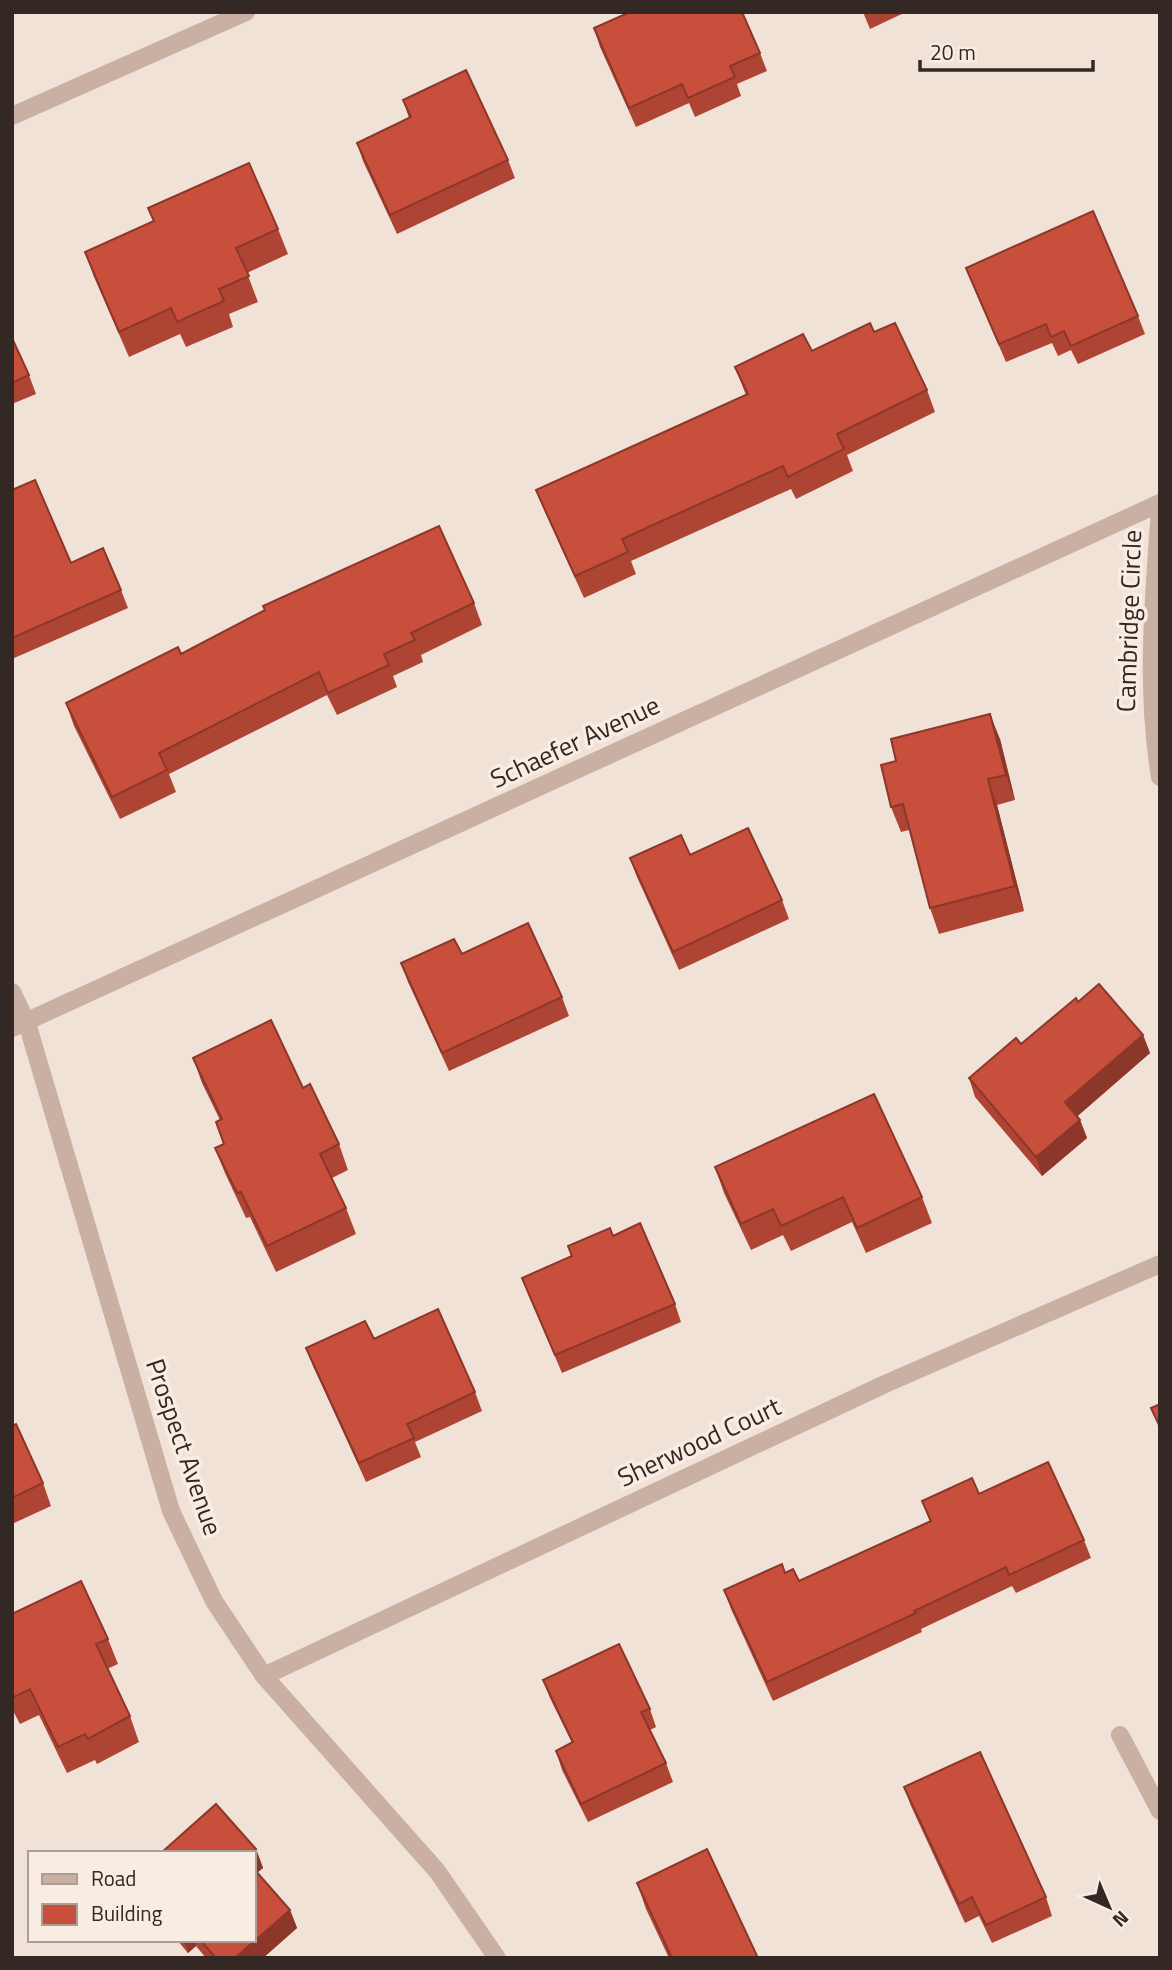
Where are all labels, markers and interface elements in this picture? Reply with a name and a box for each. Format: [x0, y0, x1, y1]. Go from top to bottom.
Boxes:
scale bar [920, 28, 1093, 72]
text: 20 m [930, 36, 976, 68]
street label: Cambridge Circle [1106, 529, 1151, 713]
street label: Schaefer Avenue [484, 685, 666, 798]
street label: Prospect Avenue [136, 1353, 233, 1540]
street label: Sherwood Court [611, 1387, 787, 1496]
legend [28, 1851, 256, 1942]
text: Road [91, 1862, 136, 1894]
north arrow [1074, 1872, 1144, 1942]
text: Building [91, 1897, 163, 1929]
text: N [1106, 1905, 1136, 1935]

